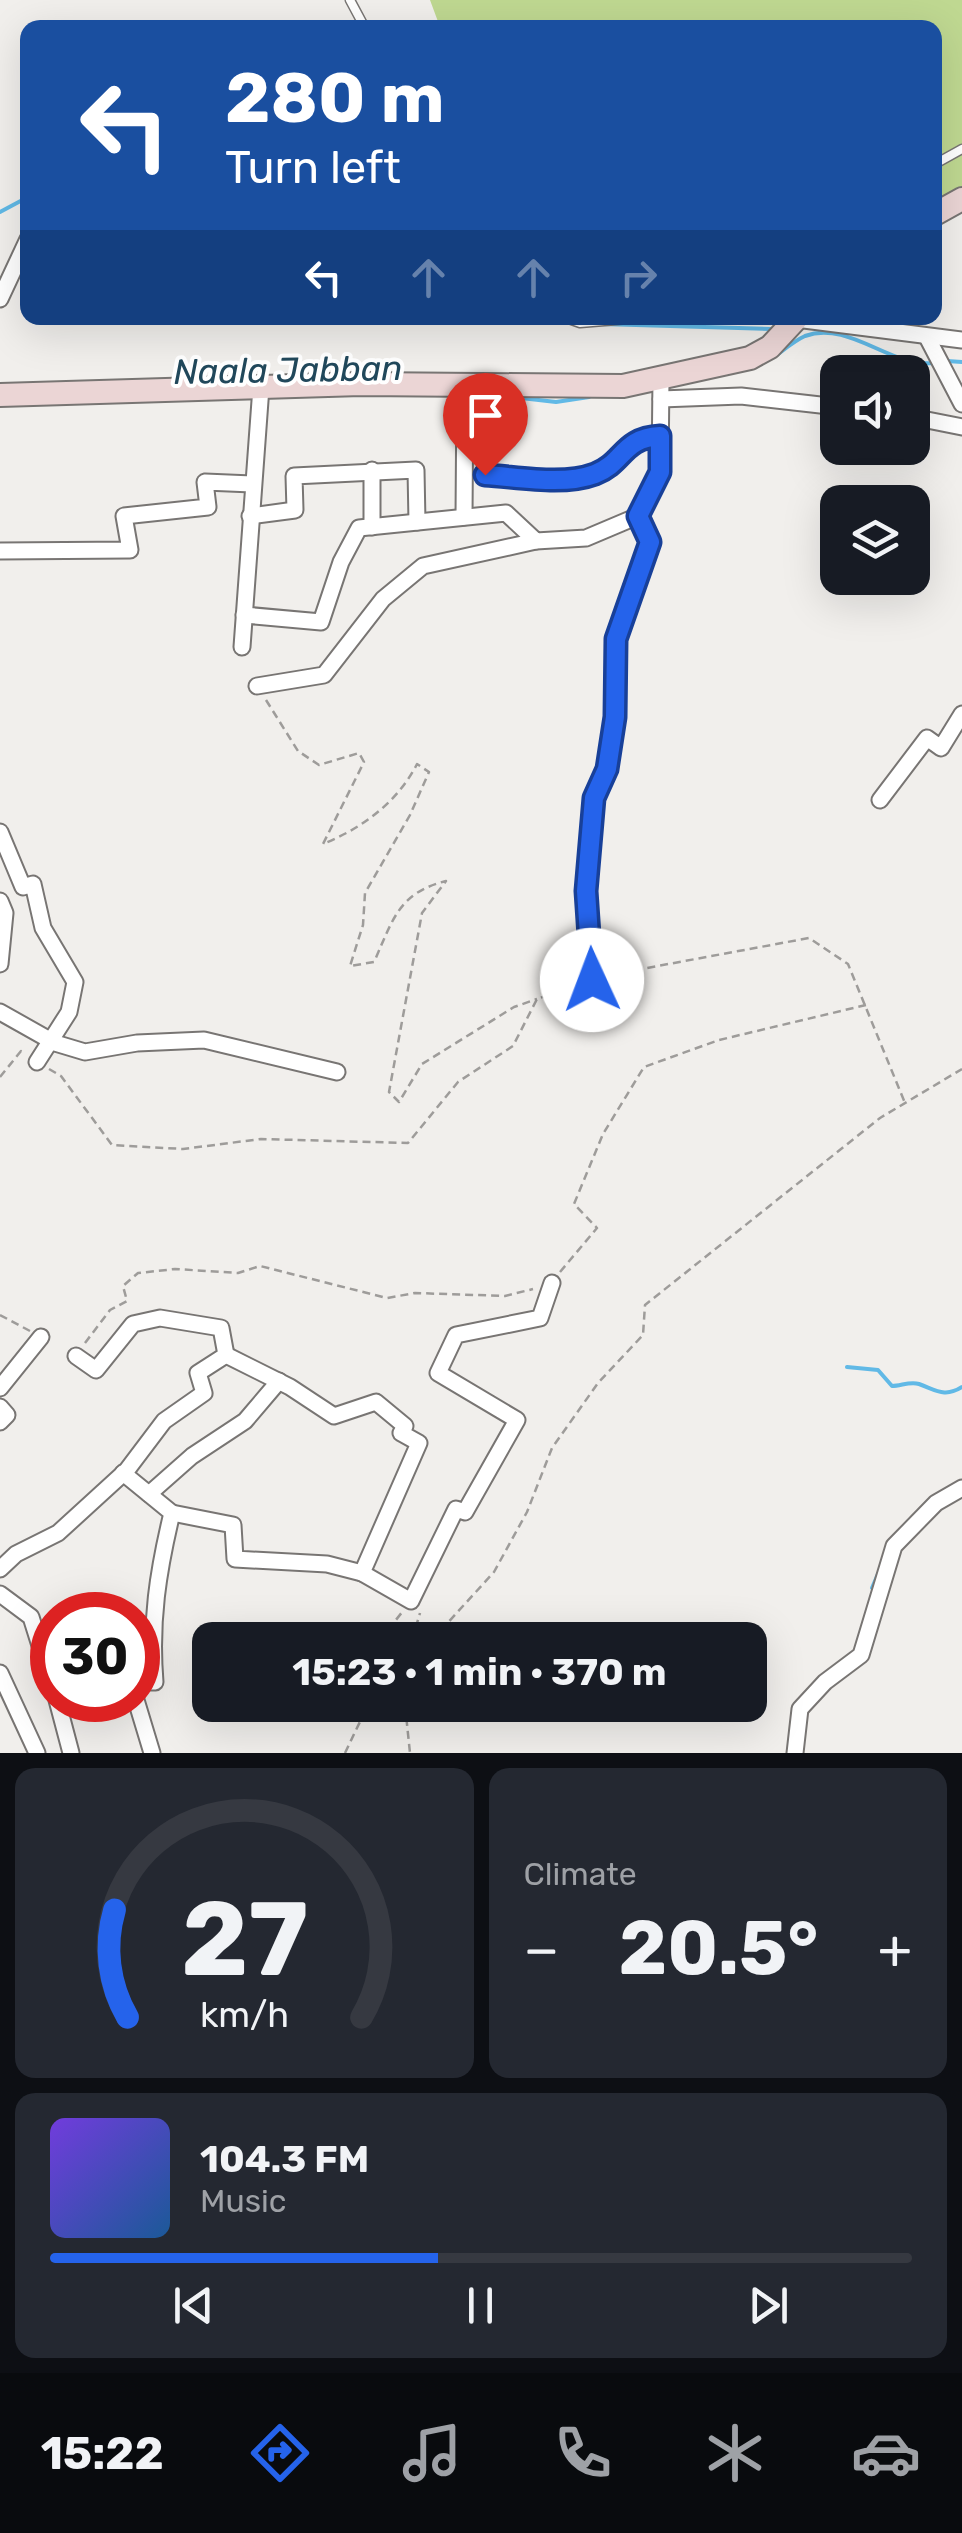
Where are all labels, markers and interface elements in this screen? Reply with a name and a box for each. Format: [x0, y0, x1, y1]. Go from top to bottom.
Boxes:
text: 280 m [225, 57, 445, 140]
icon: left [60, 60, 190, 190]
text: Turn left [225, 141, 401, 194]
icon: left [296, 250, 351, 305]
icon: ahead [401, 250, 456, 305]
icon: ahead [506, 250, 561, 305]
icon: right [611, 250, 666, 305]
water label: Naala Jabban [173, 347, 403, 393]
map controls [820, 355, 930, 595]
button: sound [820, 355, 930, 465]
pin [443, 373, 528, 476]
icon: arrive [458, 388, 513, 443]
button: layers [820, 485, 930, 595]
position arrow [540, 928, 644, 1032]
speed limit sign: 30 [30, 1592, 160, 1722]
text: 15:23 · 1 min · 370 m [292, 1649, 667, 1695]
text: Climate [524, 1855, 637, 1893]
text: 27 [181, 1878, 308, 2001]
text: 20.5° [619, 1904, 818, 1993]
text: − [524, 1917, 559, 1982]
text: + [878, 1917, 912, 1982]
text: km/h [200, 1994, 289, 2036]
text: 104.3 FM [200, 2136, 369, 2182]
text: Music [200, 2182, 286, 2220]
icon: previous [166, 2278, 221, 2333]
icon: pause [453, 2278, 508, 2333]
icon: next [741, 2278, 796, 2333]
icon: directions [245, 2418, 315, 2488]
icon: music [397, 2418, 467, 2488]
icon: phone [548, 2418, 618, 2488]
icon: climate [700, 2418, 770, 2488]
icon: car [851, 2418, 921, 2488]
text: 15:22 [41, 2427, 164, 2480]

